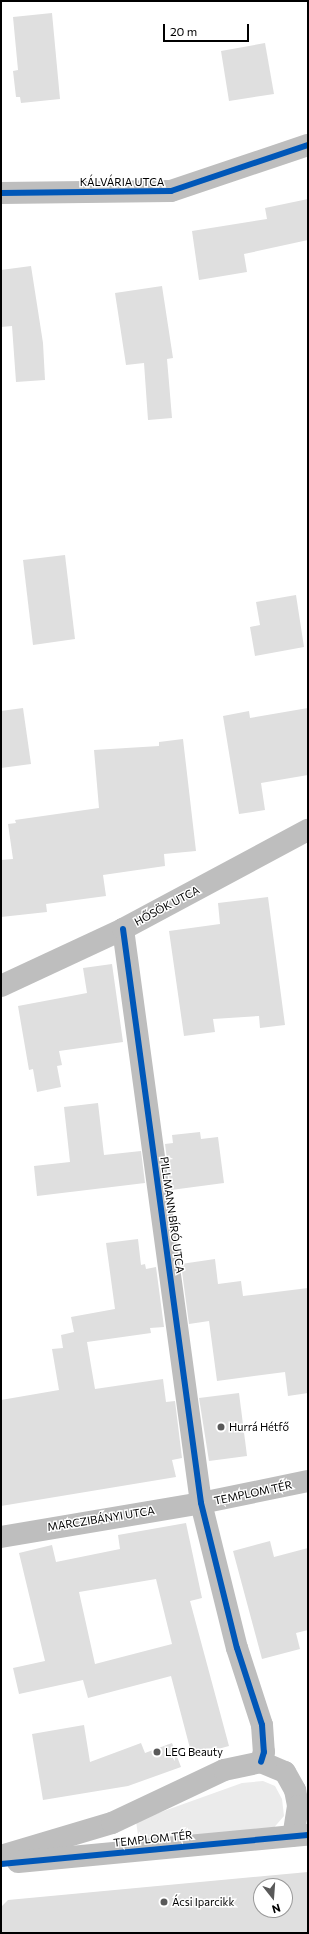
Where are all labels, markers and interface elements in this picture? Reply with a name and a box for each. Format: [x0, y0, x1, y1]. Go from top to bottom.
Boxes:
scale bar [165, 16, 251, 42]
text: 20 m [170, 24, 197, 38]
street label: KÁLVÁRIA UTCA [80, 175, 164, 189]
street label: HŐSÖK UTCA [132, 883, 202, 929]
street label: PILLMANN BÍRÓ UTCA [157, 1156, 187, 1274]
place label: Hurrá Hétfő [229, 1420, 289, 1434]
marker: Hurrá Hétfő [216, 1422, 226, 1432]
street label: TEMPLOM TÉR [213, 1478, 293, 1508]
street label: MARCZIBÁNYI UTCA [46, 1504, 156, 1534]
place label: LEG Beauty [165, 1745, 223, 1759]
marker: LEG Beauty [152, 1747, 162, 1757]
street label: TEMPLOM TÉR [113, 1828, 193, 1850]
north arrow [253, 1878, 293, 1918]
place label: Ácsi Iparcikk [172, 1895, 234, 1909]
marker: Ácsi Iparcikk [159, 1897, 169, 1907]
text: N [271, 1902, 282, 1916]

